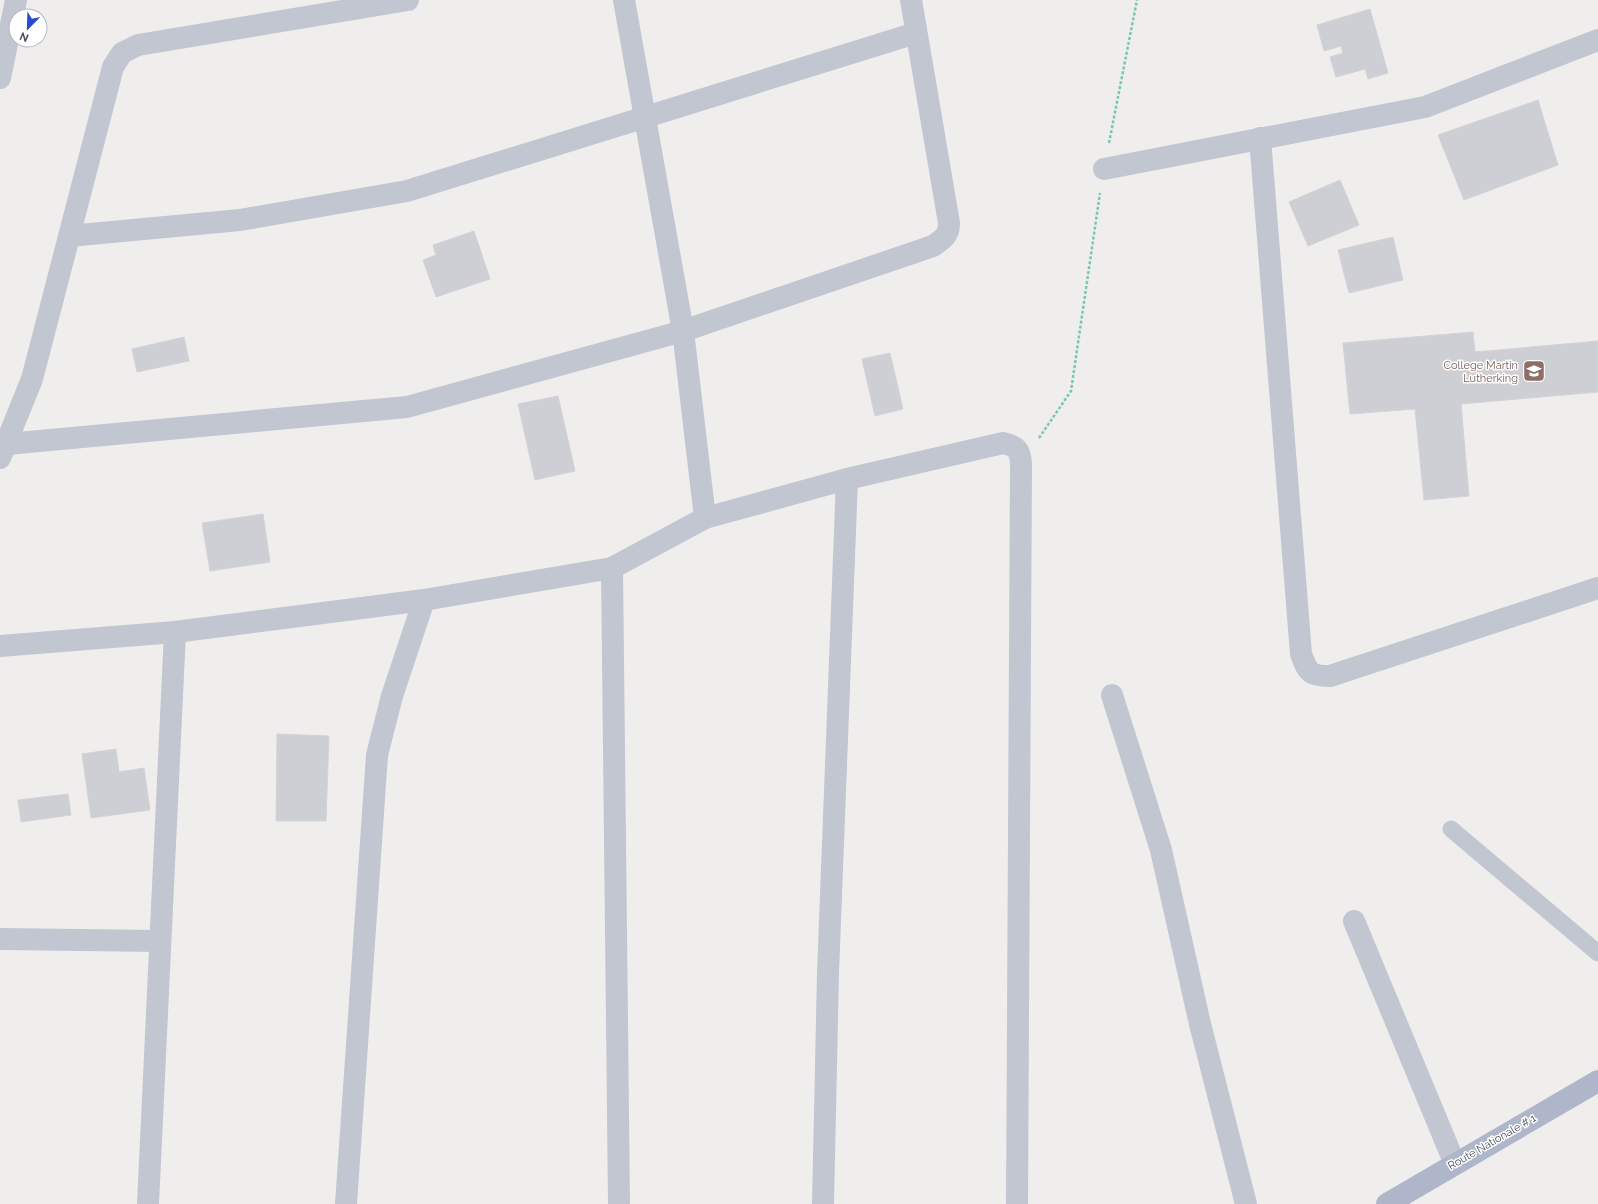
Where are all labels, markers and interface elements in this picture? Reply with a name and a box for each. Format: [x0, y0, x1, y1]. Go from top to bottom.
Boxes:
north arrow [8, 8, 48, 48]
text: N [18, 29, 31, 44]
school or university icon: College Martin Lutherking [1521, 358, 1547, 384]
place label: College Martin Lutherking [1443, 359, 1518, 385]
street label: Route Nationale # 1 [1446, 1111, 1539, 1173]

